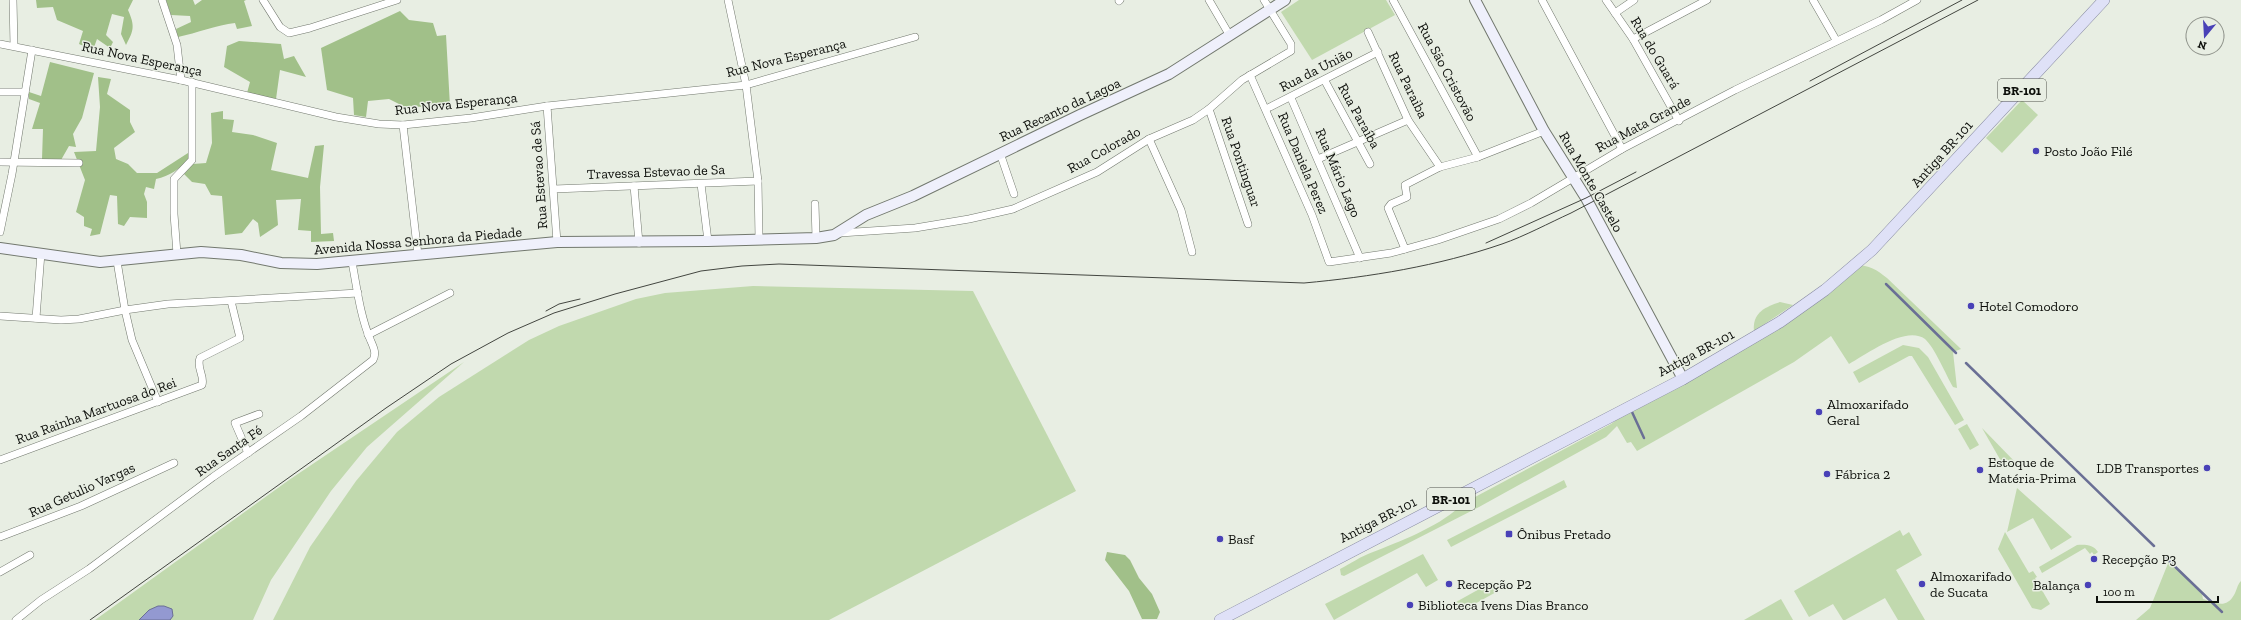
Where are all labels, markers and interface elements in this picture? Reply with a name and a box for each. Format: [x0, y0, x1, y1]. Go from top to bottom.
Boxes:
street label: Rua do Guará [1627, 14, 1683, 92]
north arrow [2185, 16, 2225, 56]
street label: Rua São Cristovão [1414, 20, 1480, 124]
street label: Rua Nova Esperança [724, 35, 848, 81]
text: N [2195, 37, 2208, 53]
street label: Rua Nova Esperança [80, 38, 204, 80]
street label: Rua da União [1277, 44, 1355, 96]
street label: Rua Paraiba [1385, 49, 1432, 121]
street label: Rua Recanto da Lagoa [997, 74, 1124, 146]
road number: BR-101 [1998, 79, 2046, 101]
street label: Rua Paraíba [1334, 80, 1384, 152]
street label: Rua Nova Esperança [394, 89, 518, 119]
street label: Rua Mata Grande [1593, 92, 1694, 156]
street label: Rua Daniela Perez [1274, 110, 1332, 217]
street label: Rua Pontinguar [1218, 114, 1264, 210]
street label: Antiga BR-101 [1908, 117, 1977, 191]
street label: Rua Estevao de Sá [527, 120, 551, 230]
street label: Rua Colorado [1064, 123, 1144, 177]
street label: Rua Mário Lago [1312, 126, 1364, 220]
street label: Rua Monte Castelo [1555, 129, 1627, 235]
place label: Posto João Filé [2044, 143, 2133, 160]
marker: Posto João Filé [2031, 146, 2041, 156]
street label: Travessa Estevao de Sa [587, 161, 726, 183]
street label: Avenida Nossa Senhora da Piedade [313, 223, 523, 259]
place label: Hotel Comodoro [1979, 298, 2079, 315]
marker: Hotel Comodoro [1966, 301, 1976, 311]
street label: Antiga BR-101 [1655, 325, 1738, 380]
street label: Rua Rainha Martuosa do Rei [13, 374, 179, 448]
place label: Almoxarifado Geral [1827, 396, 1909, 429]
marker: Almoxarifado Geral [1814, 407, 1824, 417]
street label: Rua Santa Fé [192, 421, 266, 480]
place label: Estoque de Matéria-Prima [1988, 454, 2077, 487]
street label: Rua Getulio Vargas [26, 459, 138, 521]
place label: LDB Transportes [2096, 460, 2199, 477]
marker: LDB Transportes [2202, 463, 2212, 473]
marker: Estoque de Matéria-Prima [1975, 465, 1985, 475]
place label: Fábrica 2 [1835, 466, 1890, 483]
marker: Fábrica 2 [1822, 469, 1832, 479]
road number: BR-101 [1427, 488, 1475, 510]
street label: Antiga BR-101 [1337, 493, 1420, 547]
place label: Ônibus Fretado [1517, 526, 1611, 543]
marker: Ônibus Fretado [1504, 529, 1514, 539]
place label: Basf [1228, 531, 1255, 548]
marker: Basf [1215, 534, 1225, 544]
place label: Recepção P3 [2102, 551, 2176, 568]
marker: Recepção P3 [2089, 554, 2099, 564]
place label: Almoxarifado de Sucata [1930, 568, 2012, 601]
place label: Recepção P2 [1457, 576, 1532, 593]
place label: Balança [2033, 577, 2080, 594]
scale bar [2097, 578, 2218, 604]
marker: Recepção P2 [1444, 579, 1454, 589]
marker: Almoxarifado de Sucata [1917, 579, 1927, 589]
marker: Balança [2083, 580, 2093, 590]
text: 100 m [2103, 585, 2135, 599]
place label: Biblioteca Ivens Dias Branco [1418, 597, 1588, 614]
marker: Biblioteca Ivens Dias Branco [1405, 600, 1415, 610]

